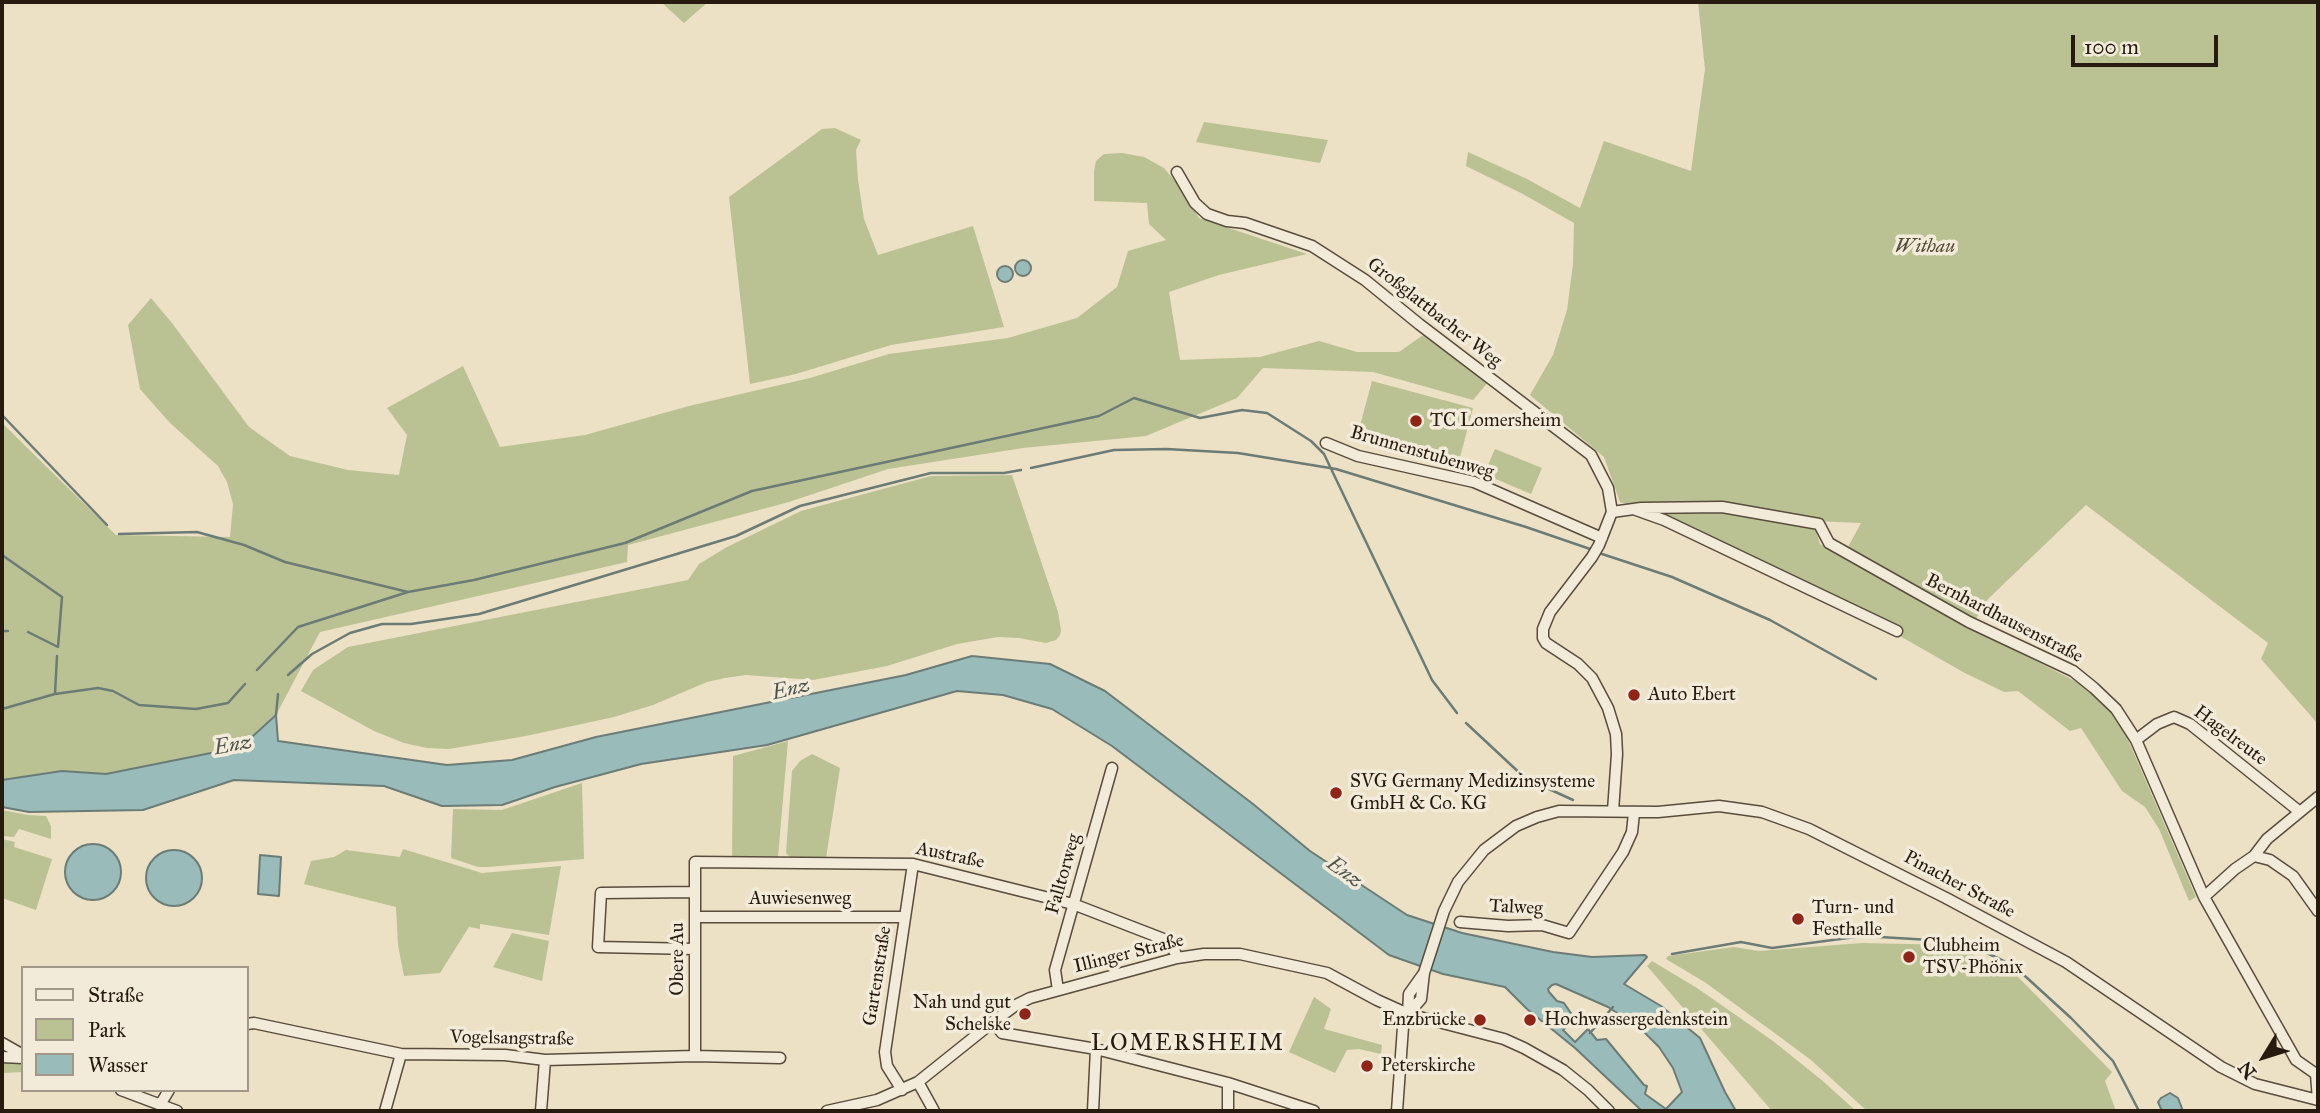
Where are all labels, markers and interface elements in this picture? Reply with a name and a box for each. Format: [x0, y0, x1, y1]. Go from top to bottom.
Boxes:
scale bar [2075, 21, 2222, 65]
text: 100 m [2084, 34, 2139, 60]
park label: Withau [1895, 236, 1955, 258]
street label: Großglattbacher Weg [1362, 253, 1506, 373]
place label: TC Lomersheim [1430, 410, 1561, 432]
marker: TC Lomersheim [1408, 413, 1424, 429]
street label: Brunnenstubenweg [1347, 422, 1497, 484]
street label: Bernhardhausenstraße [1922, 569, 2086, 669]
water label: Enz [770, 673, 812, 707]
place label: Auto Ebert [1648, 684, 1736, 706]
marker: Auto Ebert [1626, 687, 1642, 703]
street label: Hagelreute [2189, 701, 2271, 771]
water label: Enz [212, 730, 254, 762]
place label: SVG Germany Medizinsysteme GmbH & Co. KG [1350, 771, 1595, 815]
marker: SVG Germany Medizinsysteme GmbH & Co. KG [1328, 785, 1344, 801]
street label: Falltorweg [1042, 831, 1086, 917]
street label: Austraße [914, 838, 986, 874]
street label: Pinacher Straße [1900, 846, 2018, 924]
water label: Enz [1321, 852, 1367, 894]
street label: Auwiesenweg [749, 888, 851, 910]
street label: Talweg [1488, 895, 1544, 921]
place label: Turn- und Festhalle [1812, 897, 1894, 941]
marker: Turn- und Festhalle [1790, 911, 1806, 927]
street label: Obere Au [667, 922, 689, 996]
street label: Gartenstraße [859, 925, 897, 1027]
street label: Illinger Straße [1072, 929, 1186, 979]
place label: Clubheim TSV-Phönix [1923, 935, 2023, 979]
marker: Clubheim TSV-Phönix [1901, 949, 1917, 965]
legend [21, 966, 248, 1092]
text: Straße [88, 982, 144, 1008]
place label: Nah und gut Schelske [913, 992, 1011, 1036]
marker: Nah und gut Schelske [1017, 1006, 1033, 1022]
place label: Enzbrücke [1382, 1009, 1466, 1031]
place label: Hochwassergedenkstein [1544, 1009, 1728, 1031]
marker: Enzbrücke [1472, 1012, 1488, 1028]
marker: Hochwassergedenkstein [1522, 1012, 1538, 1028]
text: Park [88, 1017, 126, 1043]
north arrow [2229, 1022, 2299, 1092]
street label: Vogelsangstraße [450, 1027, 574, 1051]
district label: LOMERSHEIM [1092, 1030, 1284, 1058]
text: Wasser [88, 1052, 148, 1078]
place label: Peterskirche [1381, 1055, 1475, 1077]
text: N [2233, 1057, 2261, 1084]
marker: Peterskirche [1359, 1058, 1375, 1074]

